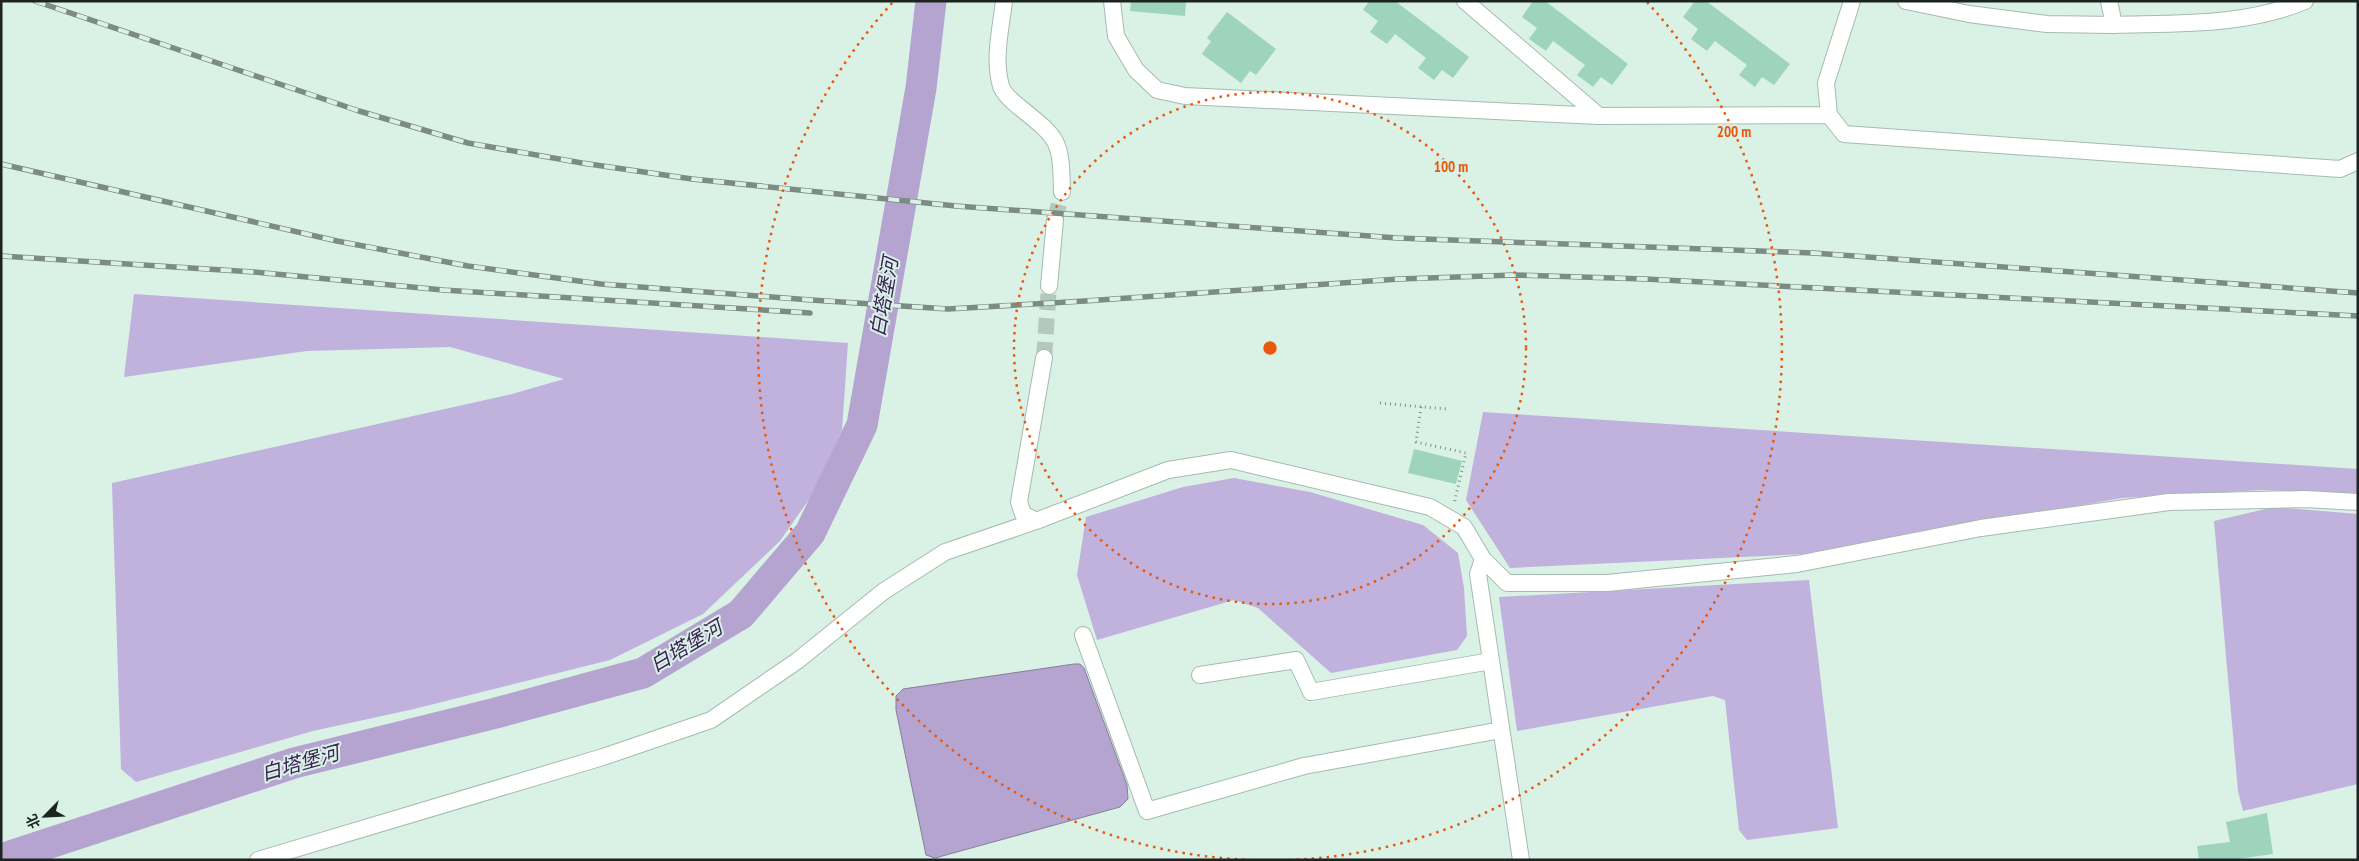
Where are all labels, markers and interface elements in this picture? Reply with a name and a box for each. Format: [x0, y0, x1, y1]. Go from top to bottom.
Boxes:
text: 200 m [1717, 122, 1751, 141]
text: 100 m [1434, 157, 1468, 176]
water label: 白塔堡河 [864, 251, 904, 339]
centre of rings [1261, 339, 1279, 357]
water label: 白塔堡河 [645, 612, 730, 678]
water label: 白塔堡河 [258, 738, 346, 787]
north arrow [20, 791, 70, 841]
text: 北 [22, 811, 44, 831]

